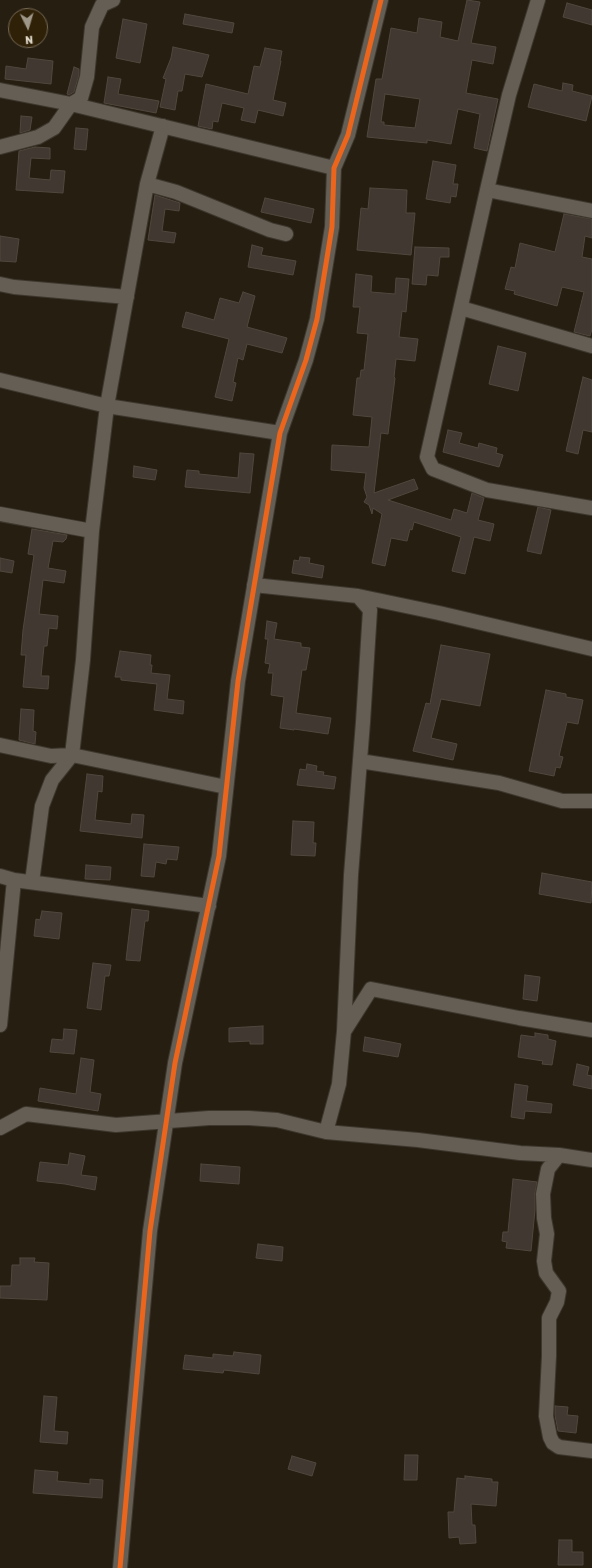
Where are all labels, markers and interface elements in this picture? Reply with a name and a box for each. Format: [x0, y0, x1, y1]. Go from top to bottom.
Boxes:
north arrow [8, 8, 48, 48]
text: N [24, 33, 34, 46]

